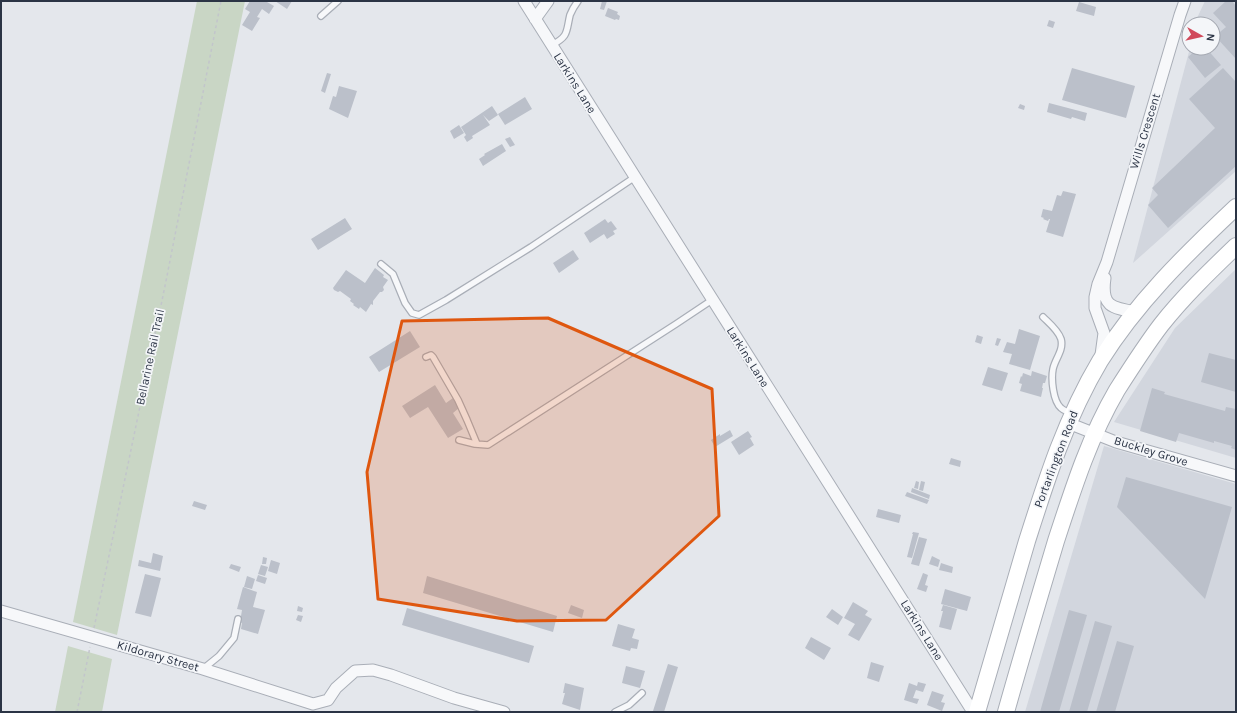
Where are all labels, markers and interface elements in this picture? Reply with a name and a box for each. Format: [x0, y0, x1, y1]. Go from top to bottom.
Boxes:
north arrow [1181, 16, 1221, 56]
text: N [1203, 33, 1217, 42]
street label: Larkins Lane [551, 50, 599, 116]
street label: Wills Crescent [1127, 91, 1163, 171]
street label: Bellarine Rail Trail [133, 308, 167, 406]
street label: Larkins Lane [724, 324, 772, 390]
street label: Portarlington Road [1031, 409, 1081, 509]
street label: Buckley Grove [1112, 433, 1190, 469]
street label: Larkins Lane [898, 597, 946, 663]
street label: Kildorary Street [115, 638, 201, 675]

